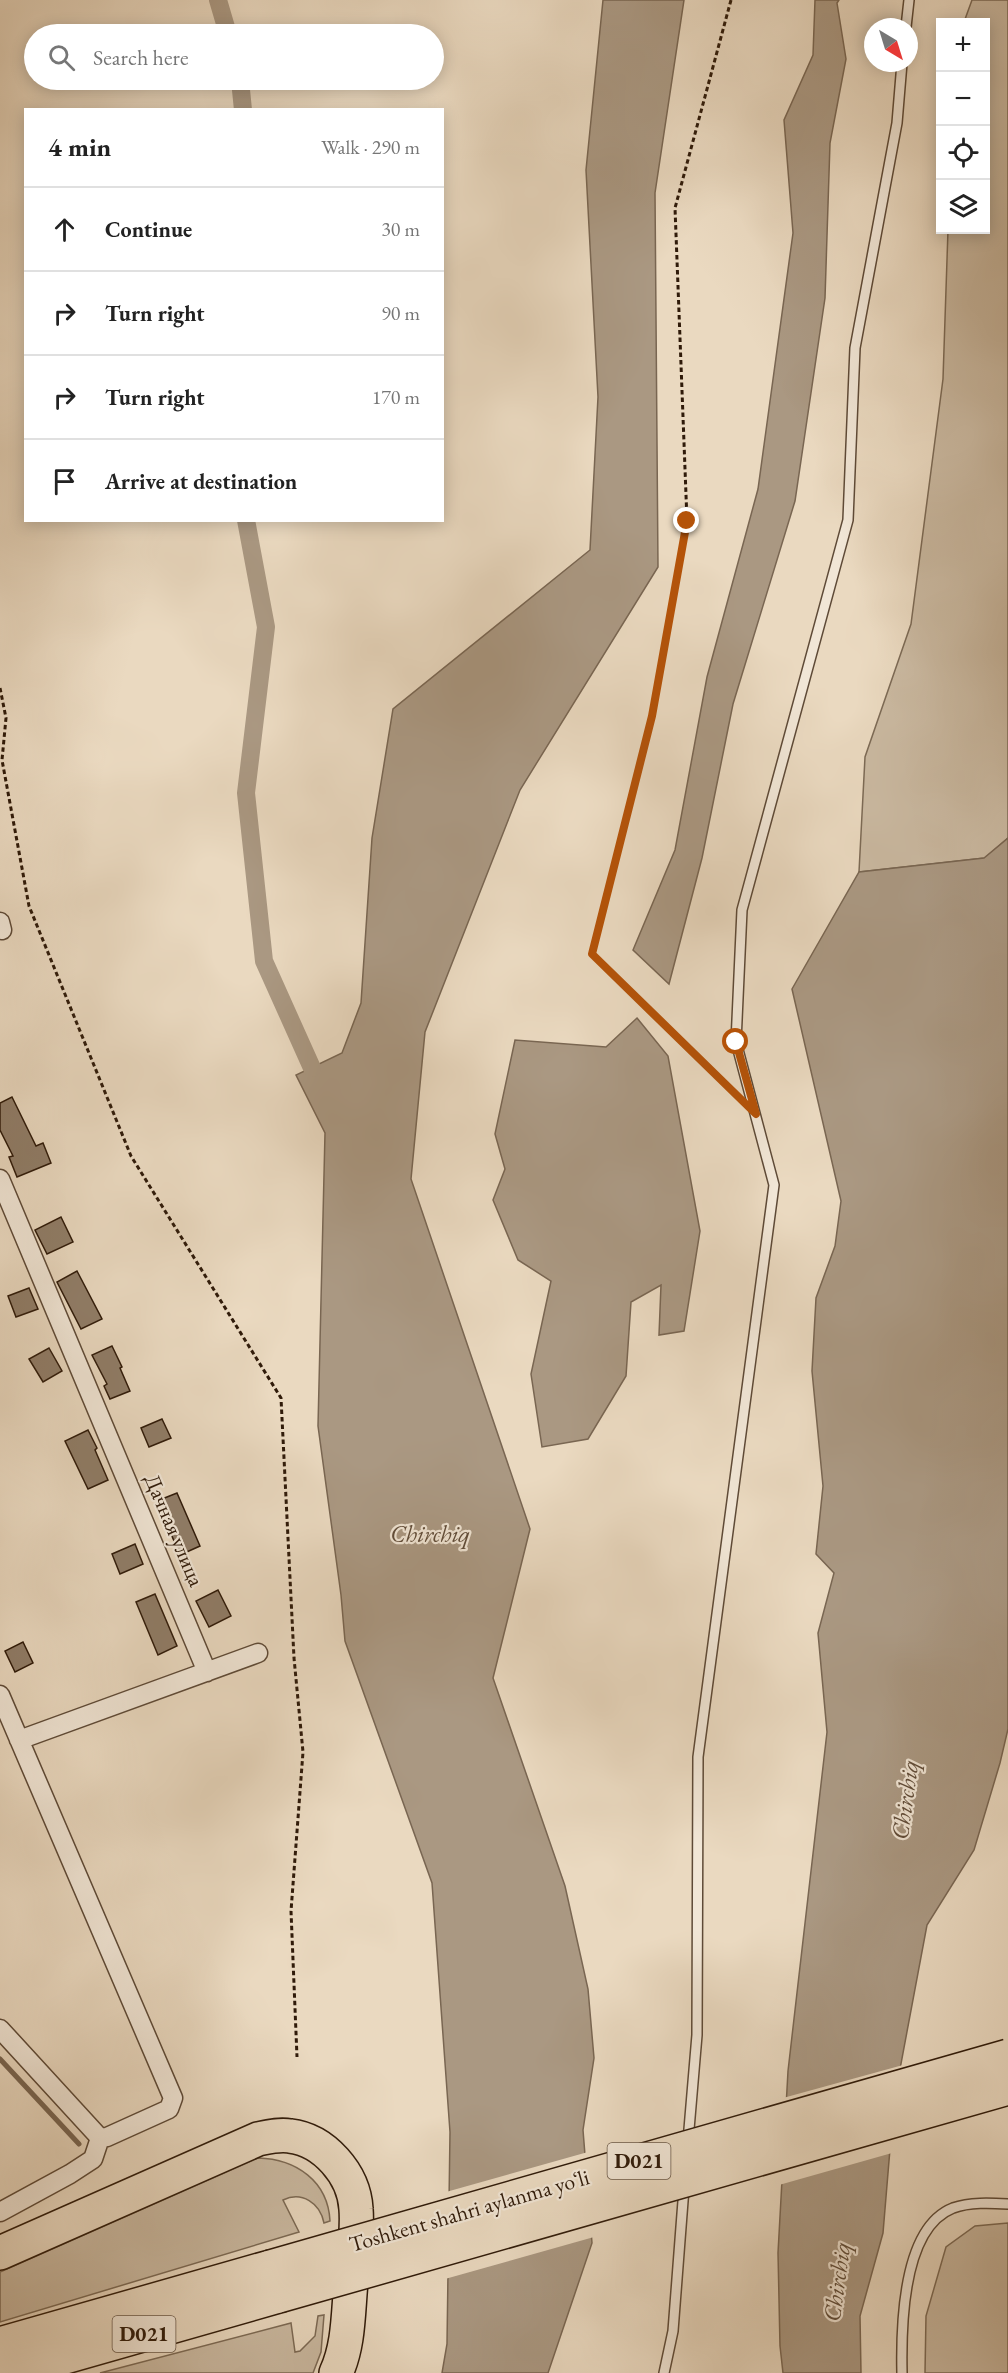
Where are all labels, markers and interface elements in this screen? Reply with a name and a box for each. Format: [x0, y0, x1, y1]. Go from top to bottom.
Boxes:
north arrow [864, 18, 918, 72]
map controls [936, 18, 990, 234]
button: + [936, 18, 990, 72]
search box [24, 24, 444, 90]
icon: search [45, 41, 78, 74]
text: Search here [93, 43, 188, 72]
button: − [936, 72, 990, 126]
button: locate [936, 126, 990, 180]
text: 4 min [48, 130, 111, 164]
text: Walk · 290 m [321, 134, 420, 160]
button: layers [936, 180, 990, 234]
icon: ahead [48, 213, 81, 246]
text: Continue [105, 215, 192, 244]
text: 30 m [381, 216, 420, 242]
icon: right [48, 297, 81, 330]
text: Turn right [105, 299, 204, 328]
text: 90 m [381, 300, 420, 326]
icon: right [48, 381, 81, 414]
text: Turn right [105, 383, 204, 412]
text: 170 m [372, 384, 420, 410]
icon: arrive [48, 465, 81, 498]
text: Arrive at destination [105, 467, 297, 496]
route end [673, 507, 699, 533]
route start [722, 1028, 748, 1054]
street label: Дачная улица [138, 1470, 211, 1591]
water label: Chirchiq [390, 1518, 470, 1550]
water label: Chirchiq [884, 1758, 926, 1842]
road number: D021 [608, 2143, 670, 2179]
street label: Toshkent shahri aylanma yoʻli [346, 2162, 593, 2259]
water label: Chirchiq [816, 2240, 858, 2324]
road number: D021 [112, 2316, 176, 2352]

